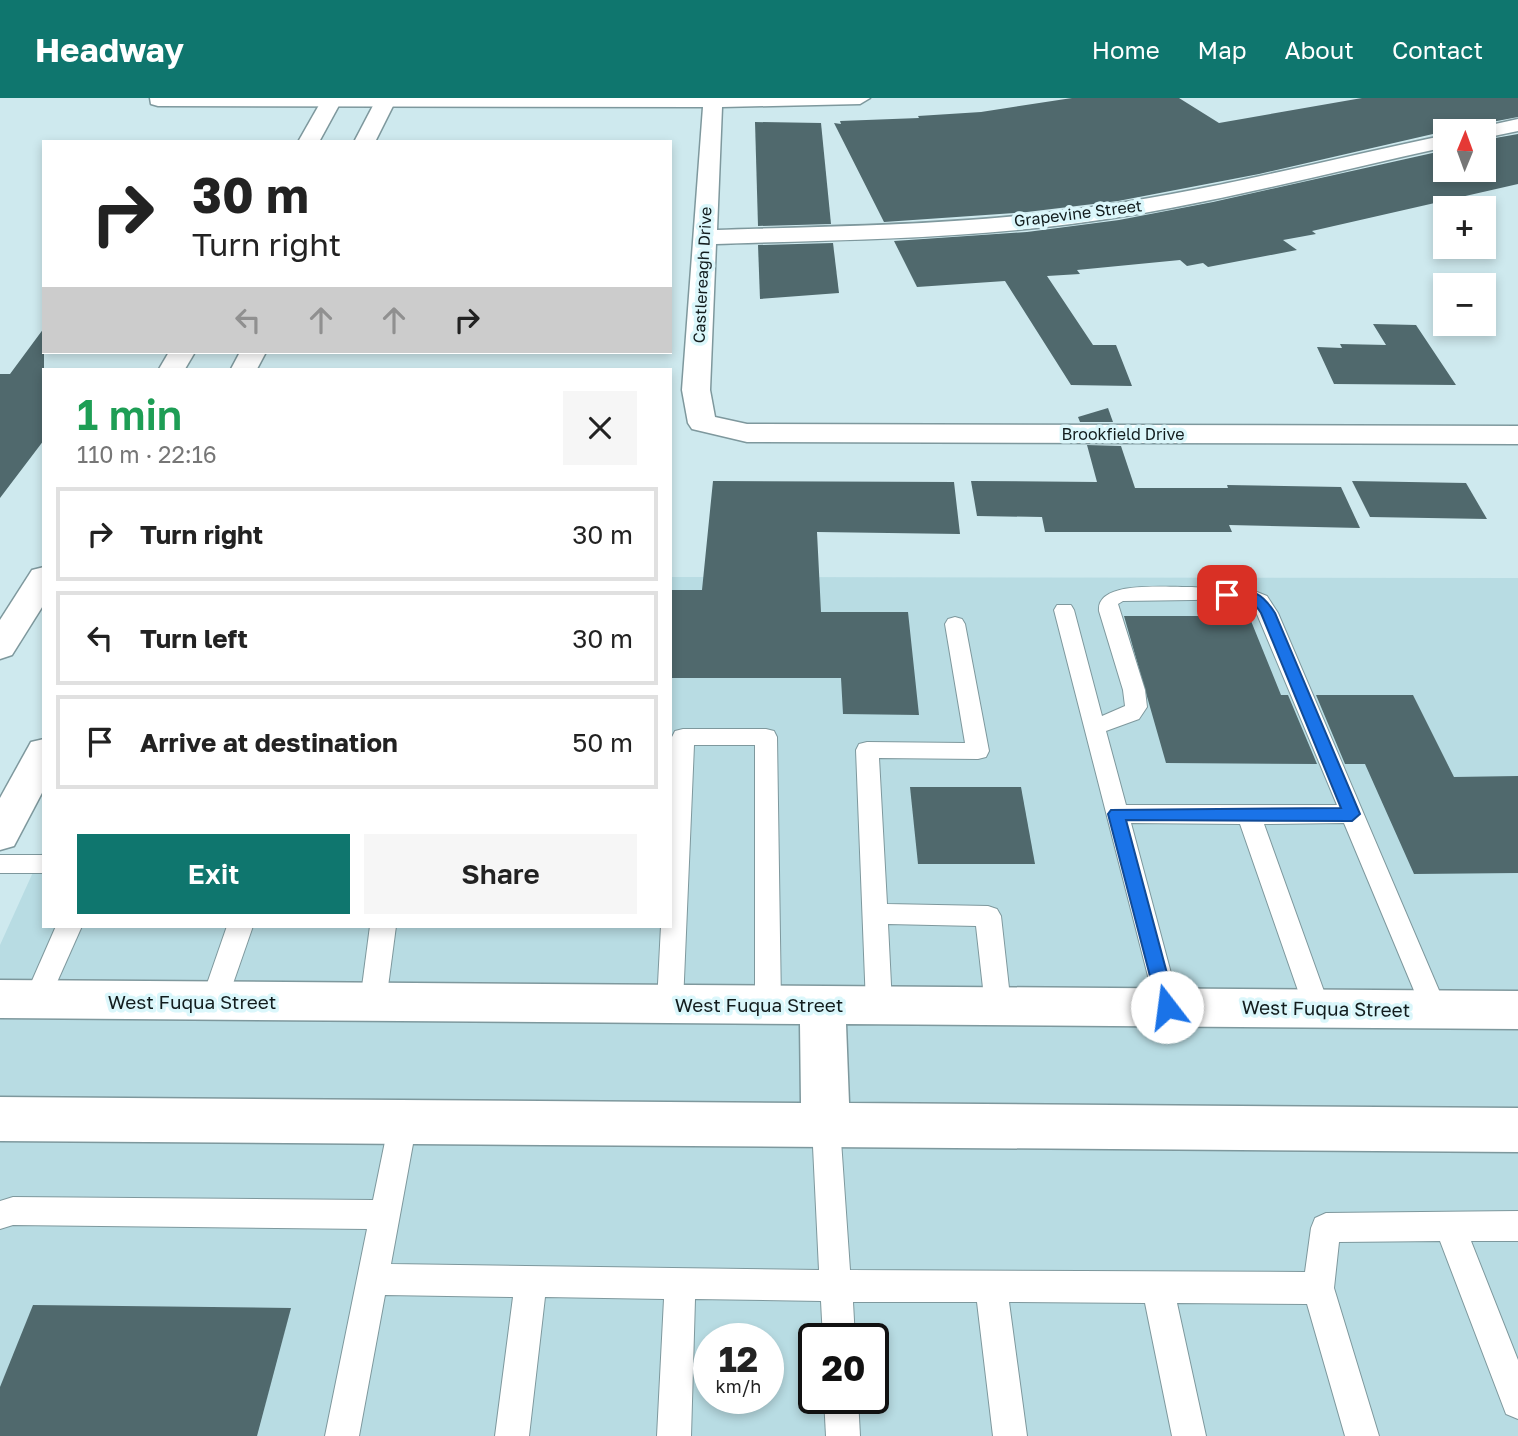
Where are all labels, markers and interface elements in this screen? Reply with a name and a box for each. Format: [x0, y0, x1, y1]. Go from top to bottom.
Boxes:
text: Headway [35, 30, 184, 69]
text: Home [1092, 35, 1160, 64]
text: Map [1198, 35, 1247, 64]
text: About [1285, 35, 1354, 64]
text: Contact [1392, 35, 1483, 64]
north arrow [1433, 119, 1496, 182]
map controls [1433, 119, 1496, 336]
text: 30 m [192, 165, 309, 224]
icon: right [77, 168, 168, 259]
street label: Grapevine Street [1013, 195, 1143, 231]
button: + [1433, 196, 1496, 259]
street label: Castlereagh Drive [688, 206, 716, 344]
text: Turn right [192, 225, 341, 263]
button: − [1433, 273, 1496, 336]
icon: left [229, 301, 267, 339]
icon: ahead [302, 301, 340, 339]
icon: ahead [375, 301, 413, 339]
icon: right [448, 301, 486, 339]
text: 1 min [77, 389, 182, 439]
button: close [563, 391, 637, 465]
street label: Brookfield Drive [1062, 424, 1184, 444]
text: 110 m · 22:16 [77, 440, 217, 468]
icon: right [81, 515, 119, 553]
text: Turn right [140, 519, 263, 550]
text: 30 m [572, 519, 633, 550]
pin [1197, 565, 1257, 625]
icon: arrive [1208, 576, 1246, 614]
icon: left [81, 619, 119, 657]
text: Turn left [140, 623, 248, 654]
text: 30 m [572, 623, 633, 654]
icon: arrive [81, 723, 119, 761]
text: Arrive at destination [140, 727, 398, 758]
text: 50 m [572, 727, 633, 758]
button: Exit [77, 834, 350, 914]
button: Share [364, 834, 637, 914]
position arrow [1130, 970, 1204, 1044]
street label: West Fuqua Street [108, 990, 276, 1013]
street label: West Fuqua Street [675, 993, 843, 1016]
street label: West Fuqua Street [1241, 995, 1411, 1021]
speed limit sign: 20 [798, 1323, 889, 1414]
text: 12 [719, 1338, 758, 1380]
text: km/h [716, 1375, 761, 1397]

